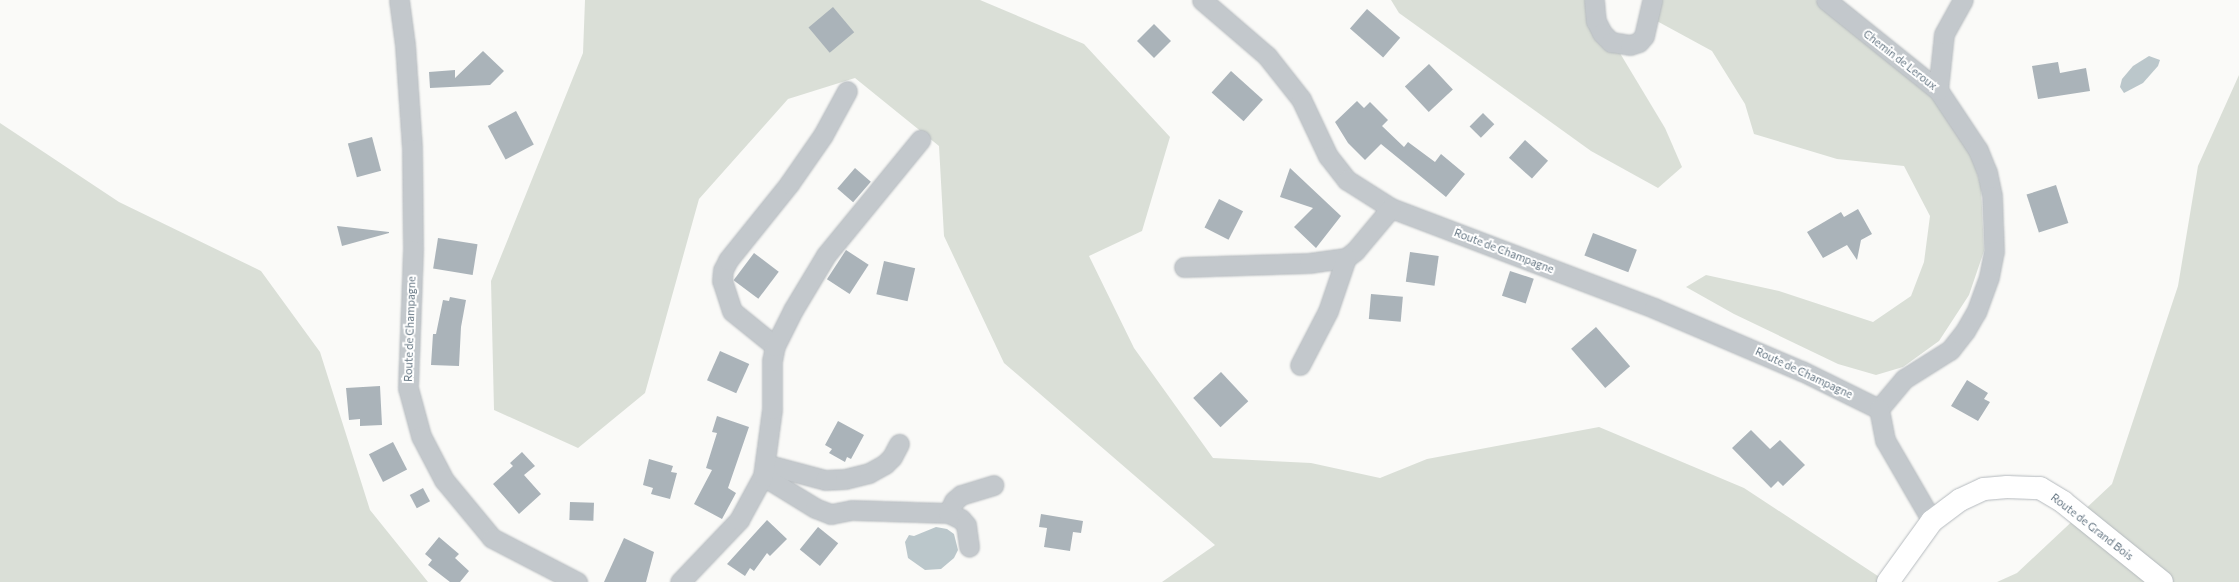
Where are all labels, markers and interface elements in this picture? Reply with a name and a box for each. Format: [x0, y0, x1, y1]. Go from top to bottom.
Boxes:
street label: Chemin de Leroux [1861, 27, 1939, 93]
street label: Route de Champagne [1452, 226, 1556, 276]
street label: Route de Champagne [402, 276, 418, 382]
street label: Route de Champagne [1753, 345, 1855, 401]
street label: Route de Grand Bois [2048, 491, 2136, 563]

